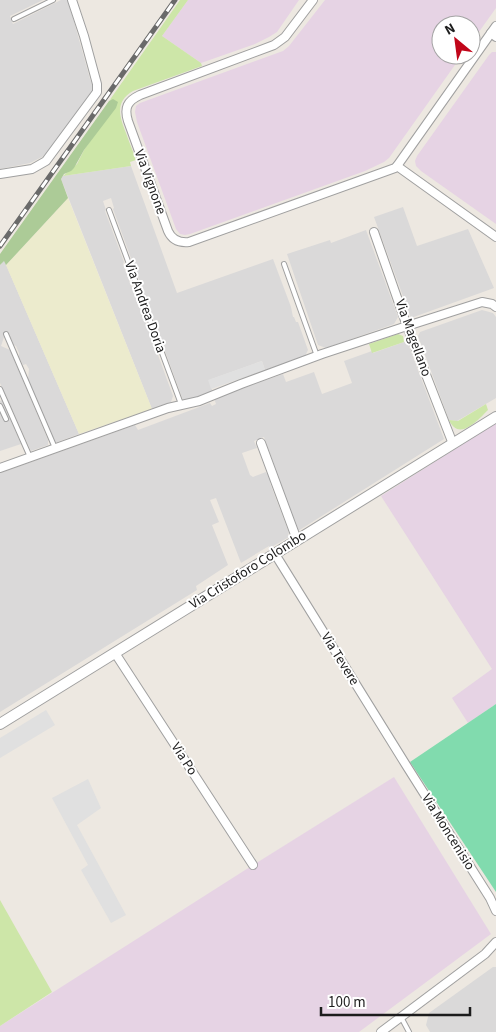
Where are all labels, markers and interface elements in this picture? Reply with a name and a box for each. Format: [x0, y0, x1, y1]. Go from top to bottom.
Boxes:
north arrow [431, 15, 481, 65]
text: N [441, 19, 459, 41]
street label: Via Vignone [129, 147, 171, 217]
street label: Via Andrea Doria [119, 258, 171, 356]
street label: Via Magellano [390, 297, 436, 379]
street label: Via Cristoforo Colombo [186, 526, 310, 614]
street label: Via Tevere [316, 629, 364, 689]
street label: Via Po [166, 739, 202, 779]
street label: Via Moncenisio [416, 790, 480, 874]
scale bar [321, 984, 470, 1016]
text: 100 m [328, 992, 366, 1013]

